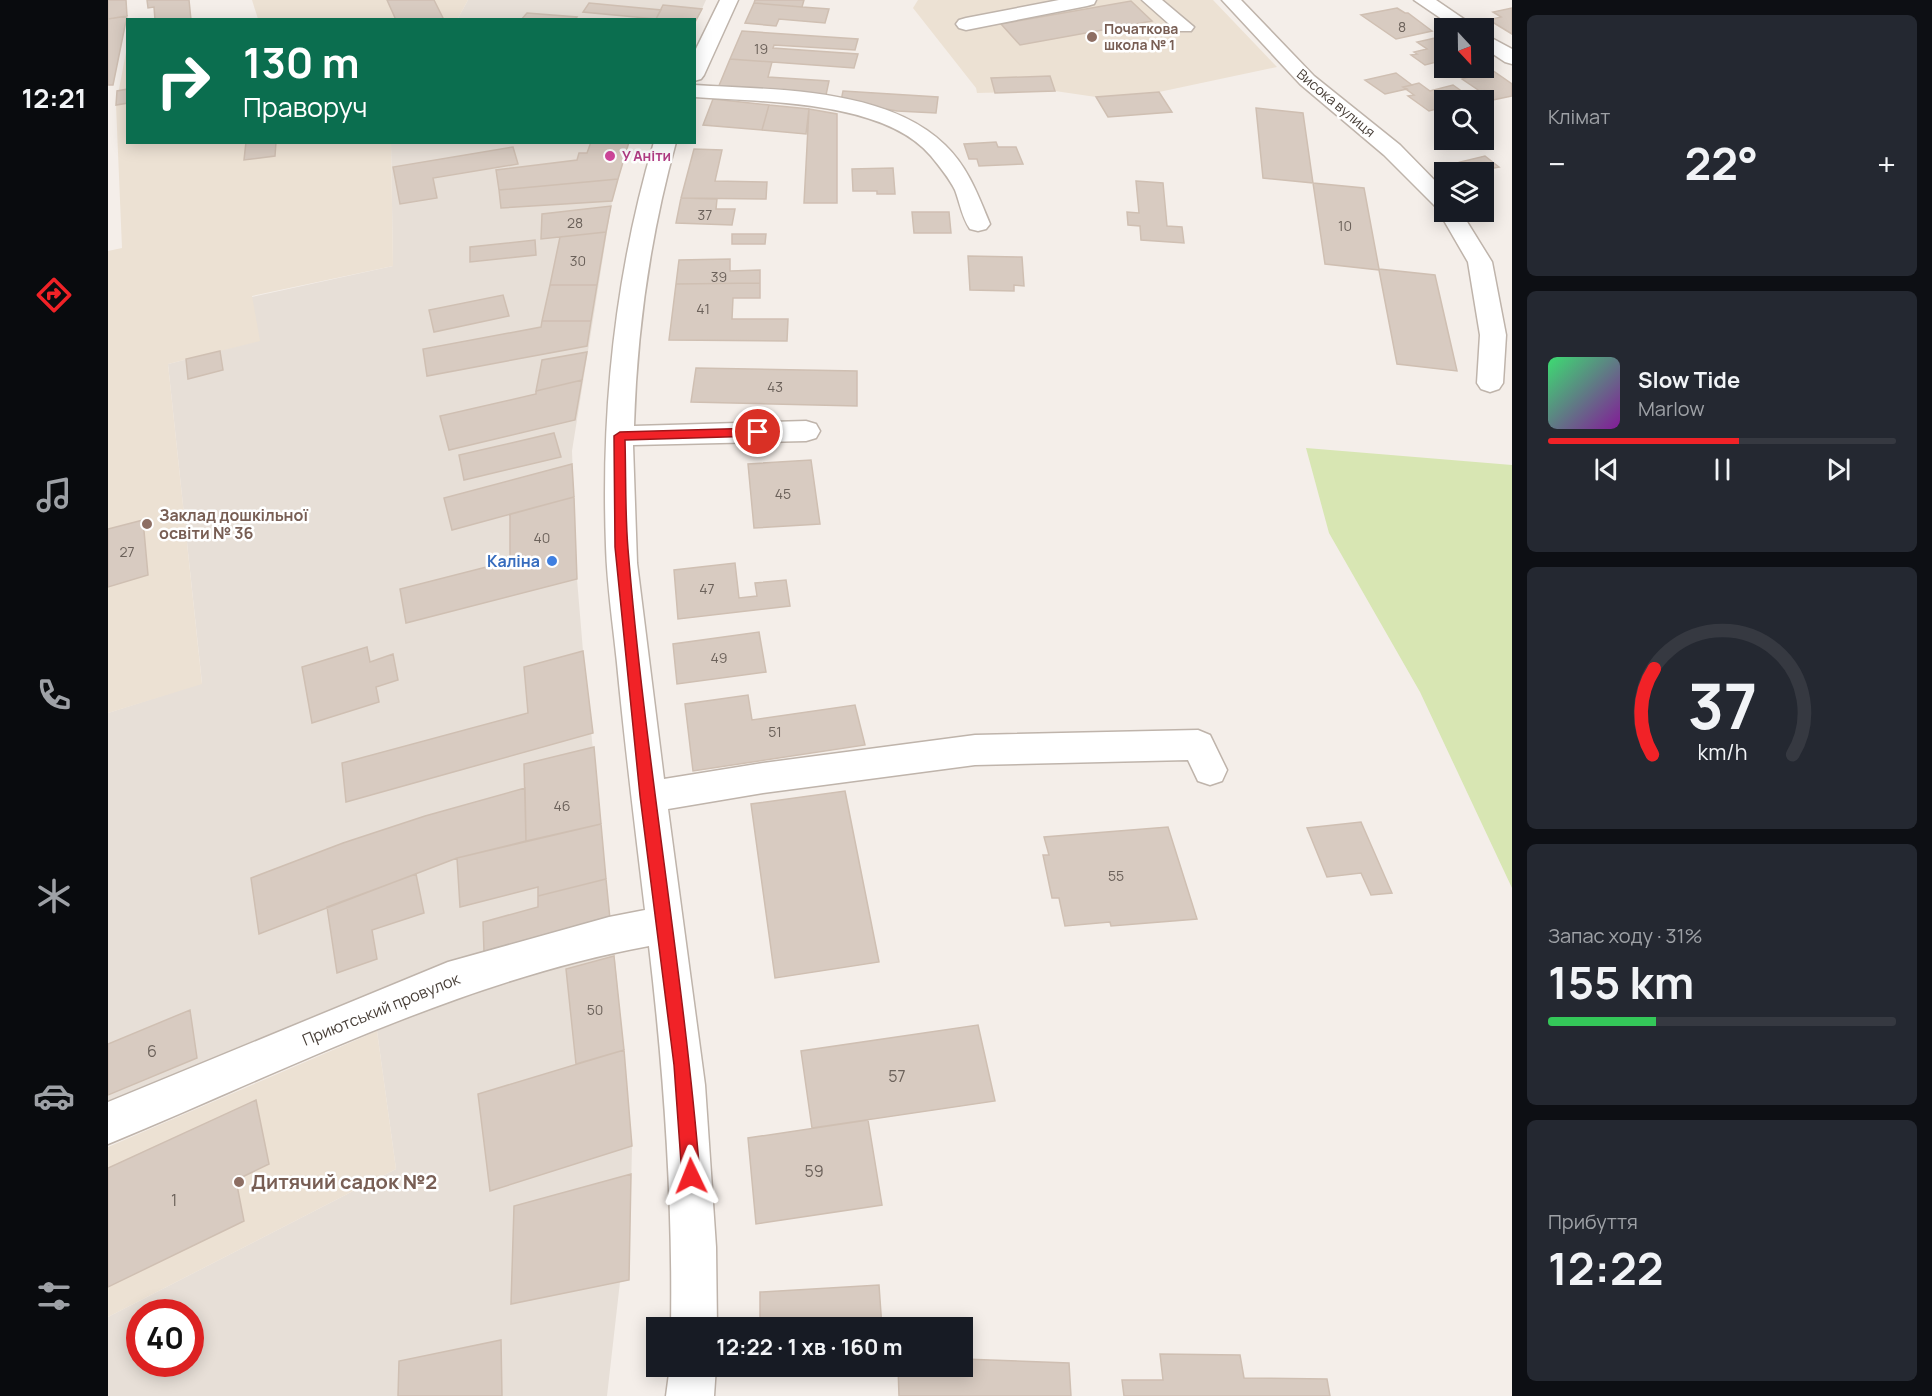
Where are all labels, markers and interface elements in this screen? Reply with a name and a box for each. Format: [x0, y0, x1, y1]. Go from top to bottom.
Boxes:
house number: 8 [1398, 17, 1406, 36]
north arrow [1434, 18, 1494, 78]
map controls [1434, 18, 1494, 222]
place label: Початкова школа № 1 [1104, 19, 1178, 54]
marker: Початкова школа № 1 [1085, 30, 1099, 44]
text: 130 m [243, 33, 360, 91]
house number: 19 [754, 39, 768, 58]
icon: right [144, 42, 222, 120]
street label: Висока вулиця [1293, 64, 1380, 141]
text: 12:21 [21, 79, 87, 116]
text: Праворуч [243, 88, 367, 125]
button: search [1434, 90, 1494, 150]
text: Клімат [1548, 103, 1610, 130]
text: 22° [1684, 132, 1758, 194]
text: − [1548, 141, 1566, 186]
text: + [1877, 141, 1896, 186]
place label: У Аніти [622, 146, 671, 165]
marker: У Аніти [603, 149, 617, 163]
button: layers [1434, 162, 1494, 222]
house number: 37 [698, 205, 712, 224]
house number: 28 [567, 213, 583, 232]
house number: 10 [1338, 216, 1352, 235]
house number: 30 [570, 251, 586, 270]
house number: 39 [711, 267, 727, 286]
icon: directions [33, 274, 75, 316]
house number: 41 [696, 299, 710, 318]
text: Slow Tide [1638, 365, 1740, 395]
house number: 43 [767, 377, 783, 396]
text: Marlow [1638, 395, 1705, 422]
pin [732, 406, 783, 457]
icon: arrive [741, 415, 774, 448]
icon: previous [1590, 453, 1623, 486]
icon: pause [1706, 453, 1739, 486]
icon: next [1822, 453, 1855, 486]
icon: music [33, 474, 75, 516]
house number: 45 [775, 484, 791, 503]
place label: Заклад дошкільної освіти № 36 [159, 504, 308, 544]
marker: Заклад дошкільної освіти № 36 [140, 517, 154, 531]
house number: 40 [534, 528, 550, 547]
house number: 27 [119, 542, 135, 561]
place label: Калiна [487, 550, 540, 572]
marker: Калiна [545, 554, 559, 568]
house number: 47 [699, 579, 715, 598]
house number: 49 [711, 648, 727, 667]
text: 37 [1687, 662, 1757, 748]
icon: phone [33, 674, 75, 716]
house number: 51 [768, 722, 782, 741]
text: km/h [1697, 737, 1747, 766]
house number: 46 [554, 796, 570, 815]
house number: 55 [1108, 866, 1124, 885]
icon: climate [33, 875, 75, 917]
text: Запас ходу · 31% [1548, 922, 1703, 949]
text: 155 km [1548, 951, 1694, 1013]
street label: Приютський провулок [299, 967, 464, 1051]
house number: 50 [587, 1000, 603, 1019]
house number: 6 [147, 1040, 157, 1062]
house number: 57 [888, 1065, 906, 1087]
icon: car [33, 1075, 75, 1117]
position arrow [659, 1144, 723, 1208]
house number: 59 [804, 1160, 824, 1182]
place label: Дитячий садок №2 [251, 1168, 437, 1195]
marker: Дитячий садок №2 [232, 1175, 246, 1189]
house number: 1 [171, 1189, 177, 1211]
text: Прибуття [1548, 1208, 1638, 1235]
text: 12:22 [1548, 1237, 1664, 1299]
icon: filters [33, 1275, 75, 1317]
speed limit sign: 40 [126, 1299, 204, 1377]
text: 12:22 · 1 хв · 160 m [716, 1332, 903, 1362]

